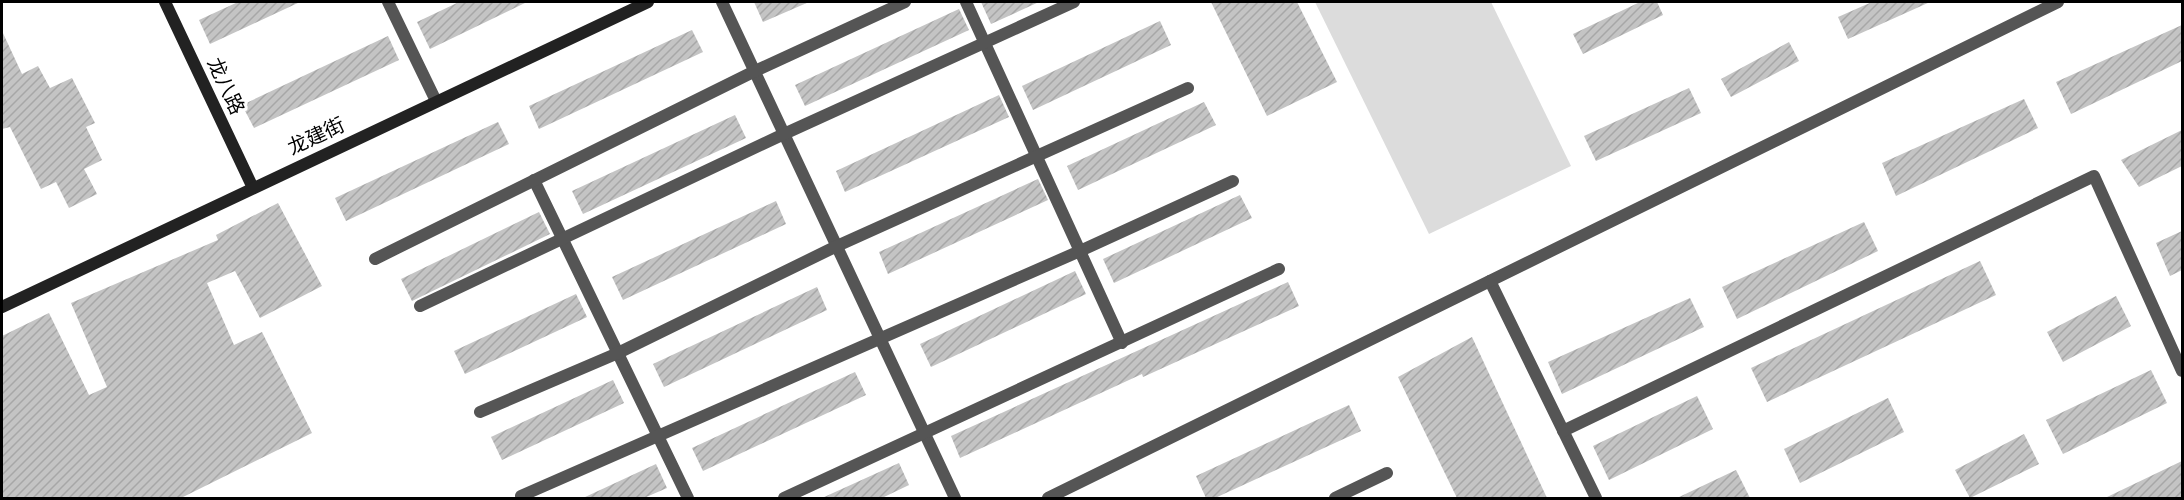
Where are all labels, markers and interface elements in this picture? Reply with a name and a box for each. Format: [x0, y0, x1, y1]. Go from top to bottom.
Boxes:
street label: 龙八路 [202, 54, 250, 118]
street label: 龙建街 [284, 112, 348, 160]

